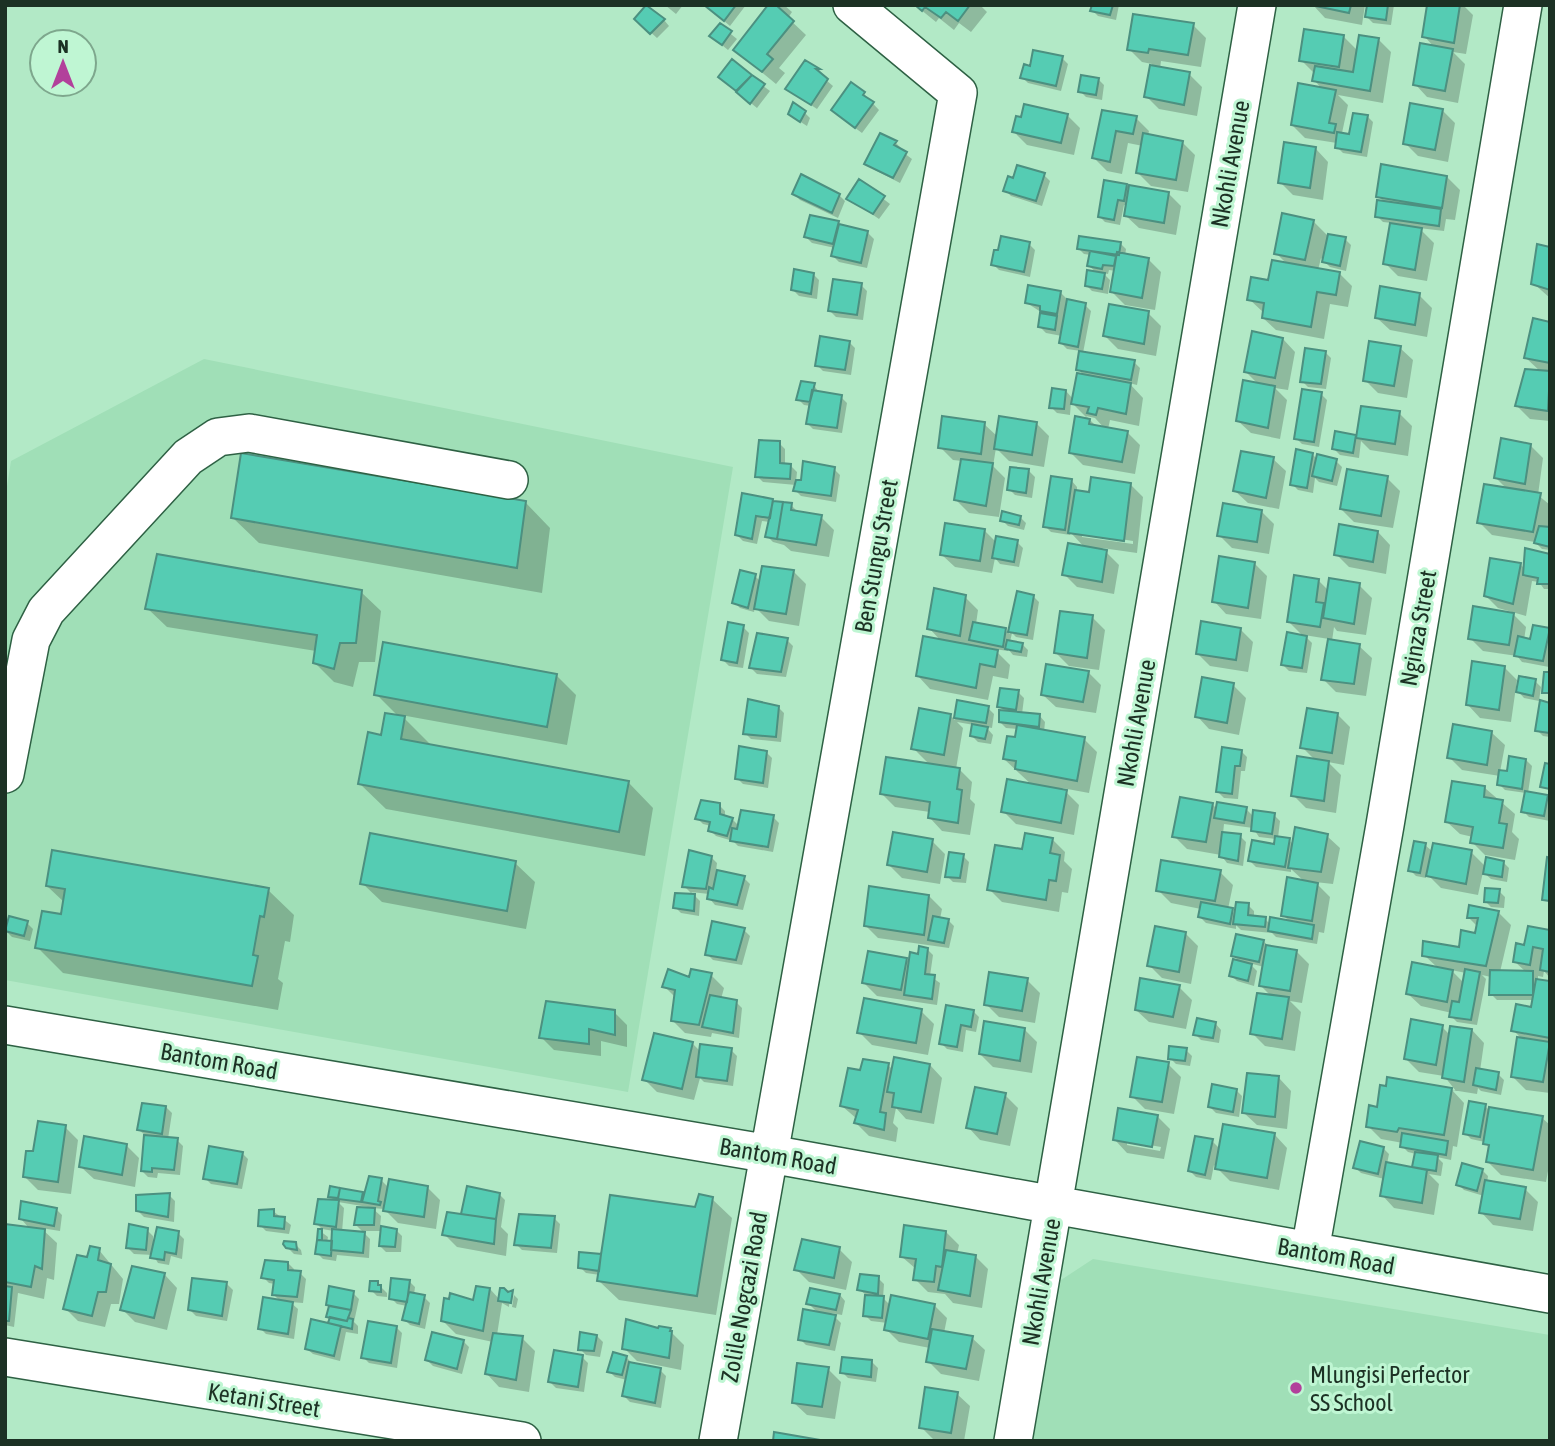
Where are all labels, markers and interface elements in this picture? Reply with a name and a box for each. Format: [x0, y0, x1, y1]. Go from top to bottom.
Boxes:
north arrow [28, 28, 98, 98]
text: N [57, 35, 69, 57]
street label: Nkohli Avenue [1206, 98, 1254, 230]
street label: Ben Stungu Street [849, 477, 903, 635]
street label: Nginza Street [1395, 568, 1442, 688]
street label: Nkohli Avenue [1112, 657, 1160, 789]
street label: Bantom Road [158, 1037, 280, 1085]
street label: Bantom Road [717, 1132, 839, 1180]
street label: Zolile Nogcazi Road [716, 1210, 772, 1384]
street label: Nkohli Avenue [1017, 1216, 1065, 1348]
street label: Bantom Road [1275, 1232, 1397, 1280]
place label: Mlungisi Perfector SS School [1310, 1361, 1470, 1416]
street label: Ketani Street [206, 1378, 322, 1422]
marker: Mlungisi Perfector SS School [1288, 1380, 1304, 1396]

